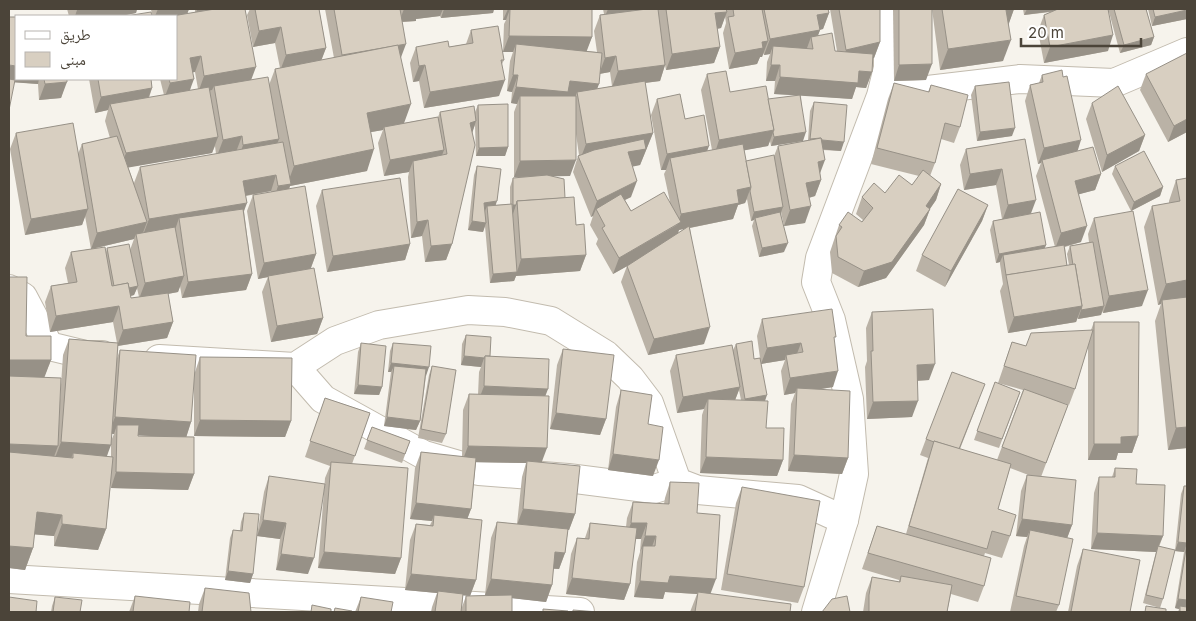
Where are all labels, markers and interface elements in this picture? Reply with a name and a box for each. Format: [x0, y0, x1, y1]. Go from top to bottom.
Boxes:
legend [15, 15, 178, 80]
scale bar [1021, 15, 1141, 47]
text: 20 m [1028, 23, 1064, 42]
text: طريق [60, 25, 91, 45]
text: مبنى [60, 50, 86, 70]

